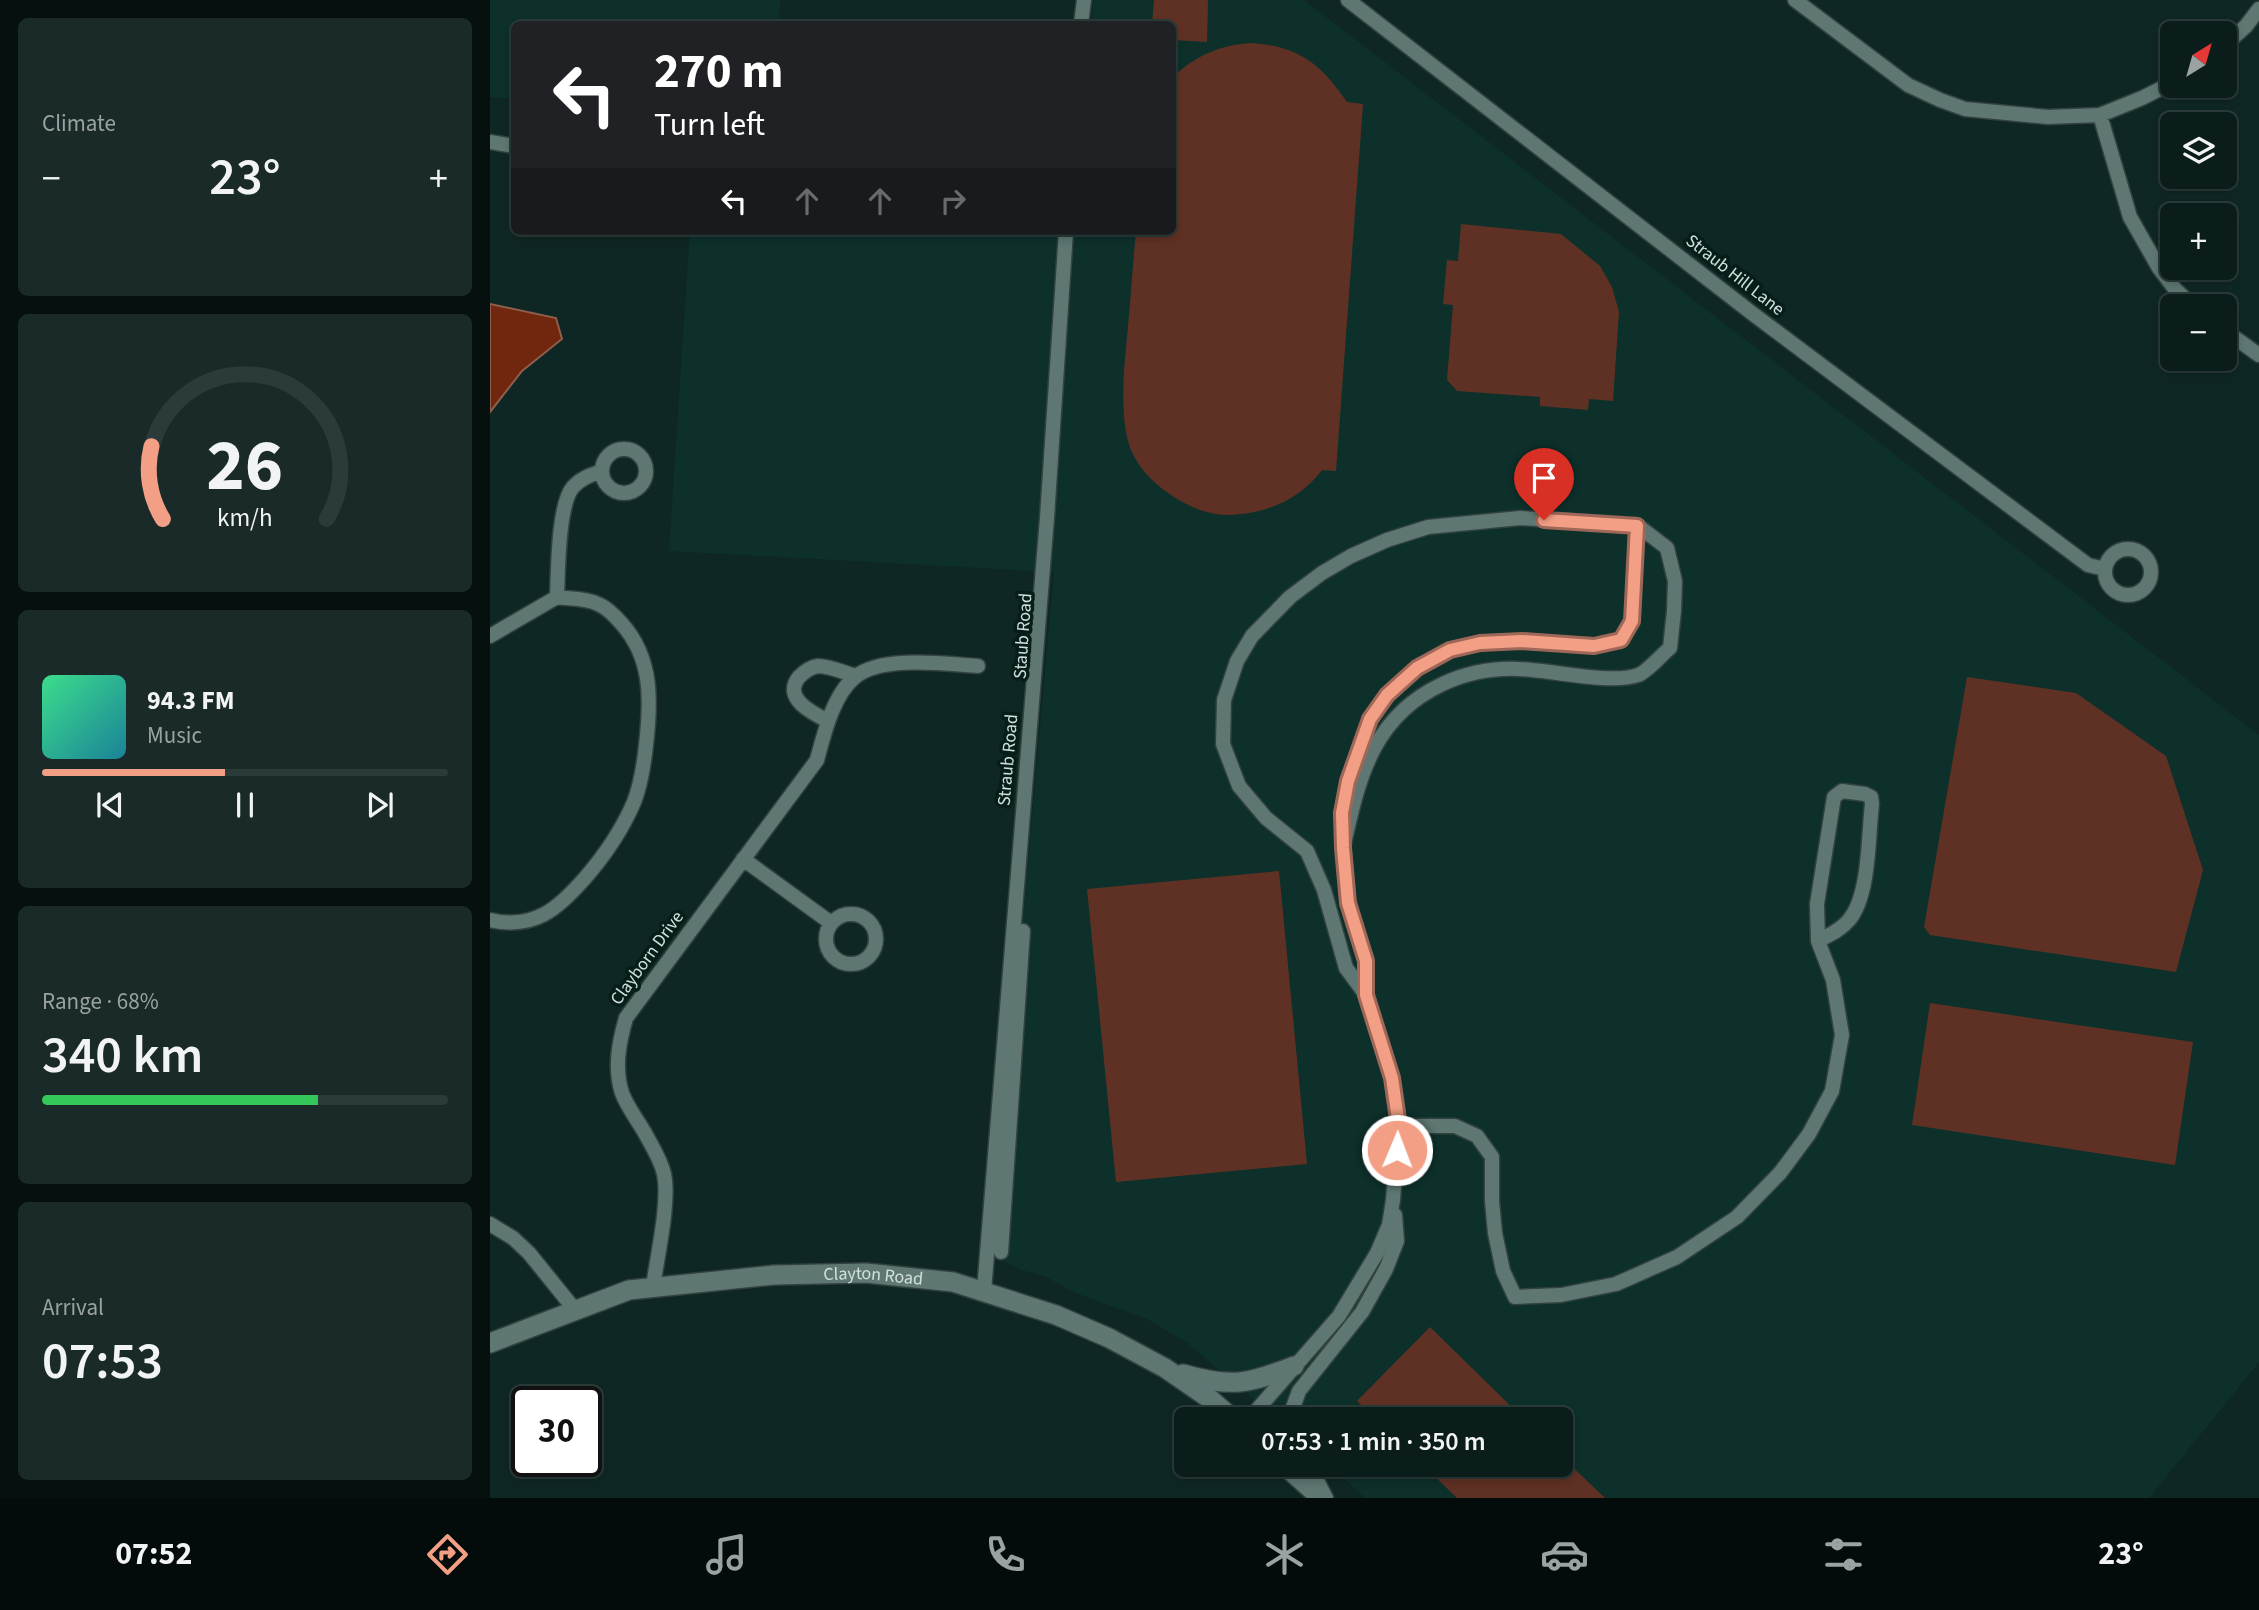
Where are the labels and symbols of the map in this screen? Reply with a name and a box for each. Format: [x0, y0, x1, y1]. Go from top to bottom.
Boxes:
north arrow [2160, 21, 2236, 98]
street label: Straub Hill Lane [1680, 229, 1790, 322]
pin [1514, 448, 1574, 520]
street label: Staub Road [1008, 592, 1038, 680]
street label: Straub Road [992, 713, 1024, 807]
street label: Clayborn Drive [604, 906, 690, 1010]
position arrow [1360, 1113, 1434, 1187]
street label: Clayton Road [823, 1260, 924, 1291]
speed limit sign: 30 [511, 1386, 602, 1477]

